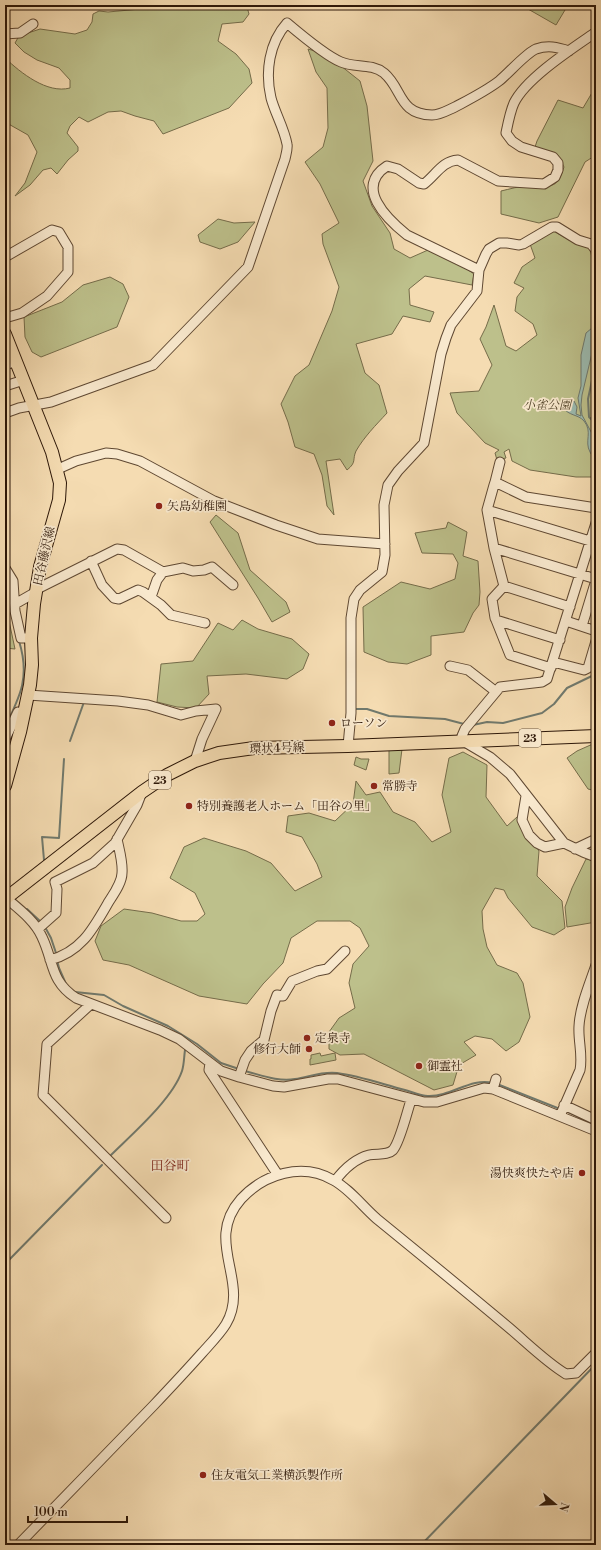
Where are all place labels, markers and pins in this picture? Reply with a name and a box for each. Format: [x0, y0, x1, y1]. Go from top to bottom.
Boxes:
place label: 矢島幼稚園 [167, 499, 227, 514]
marker: 矢島幼稚園 [154, 501, 164, 511]
place label: ローソン [340, 716, 388, 731]
marker: ローソン [327, 718, 337, 728]
place label: 常勝寺 [382, 779, 418, 794]
marker: 常勝寺 [369, 781, 379, 791]
place label: 特別養護老人ホーム「田谷の里」 [197, 799, 377, 814]
marker: 特別養護老人ホーム「田谷の里」 [184, 801, 194, 811]
place label: 定泉寺 [315, 1031, 351, 1046]
marker: 定泉寺 [302, 1033, 312, 1043]
place label: 修行大師 [253, 1042, 301, 1057]
marker: 修行大師 [304, 1044, 314, 1054]
place label: 御霊社 [427, 1059, 463, 1074]
marker: 御霊社 [414, 1061, 424, 1071]
place label: 湯快爽快たや店 [490, 1166, 574, 1181]
marker: 湯快爽快たや店 [577, 1168, 587, 1178]
place label: 住友電気工業横浜製作所 [211, 1468, 343, 1483]
marker: 住友電気工業横浜製作所 [198, 1470, 208, 1480]

